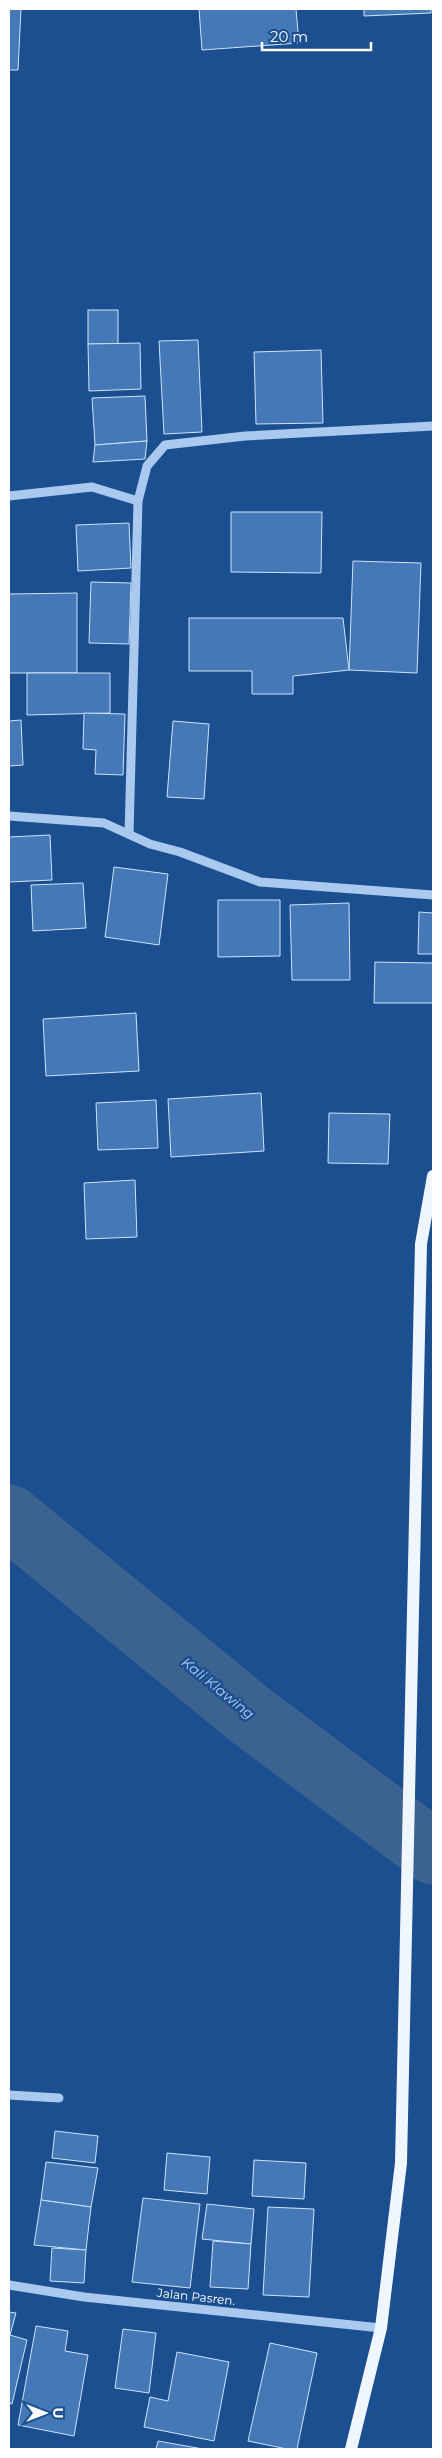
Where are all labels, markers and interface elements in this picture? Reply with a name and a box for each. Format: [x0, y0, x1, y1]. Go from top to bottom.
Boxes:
scale bar [262, 20, 371, 52]
text: 20 m [270, 27, 308, 46]
water label: Kali Klawing [178, 1653, 258, 1723]
street label: Jalan Pasren. [155, 2285, 236, 2308]
north arrow [20, 2388, 70, 2438]
text: U [49, 2407, 67, 2419]

